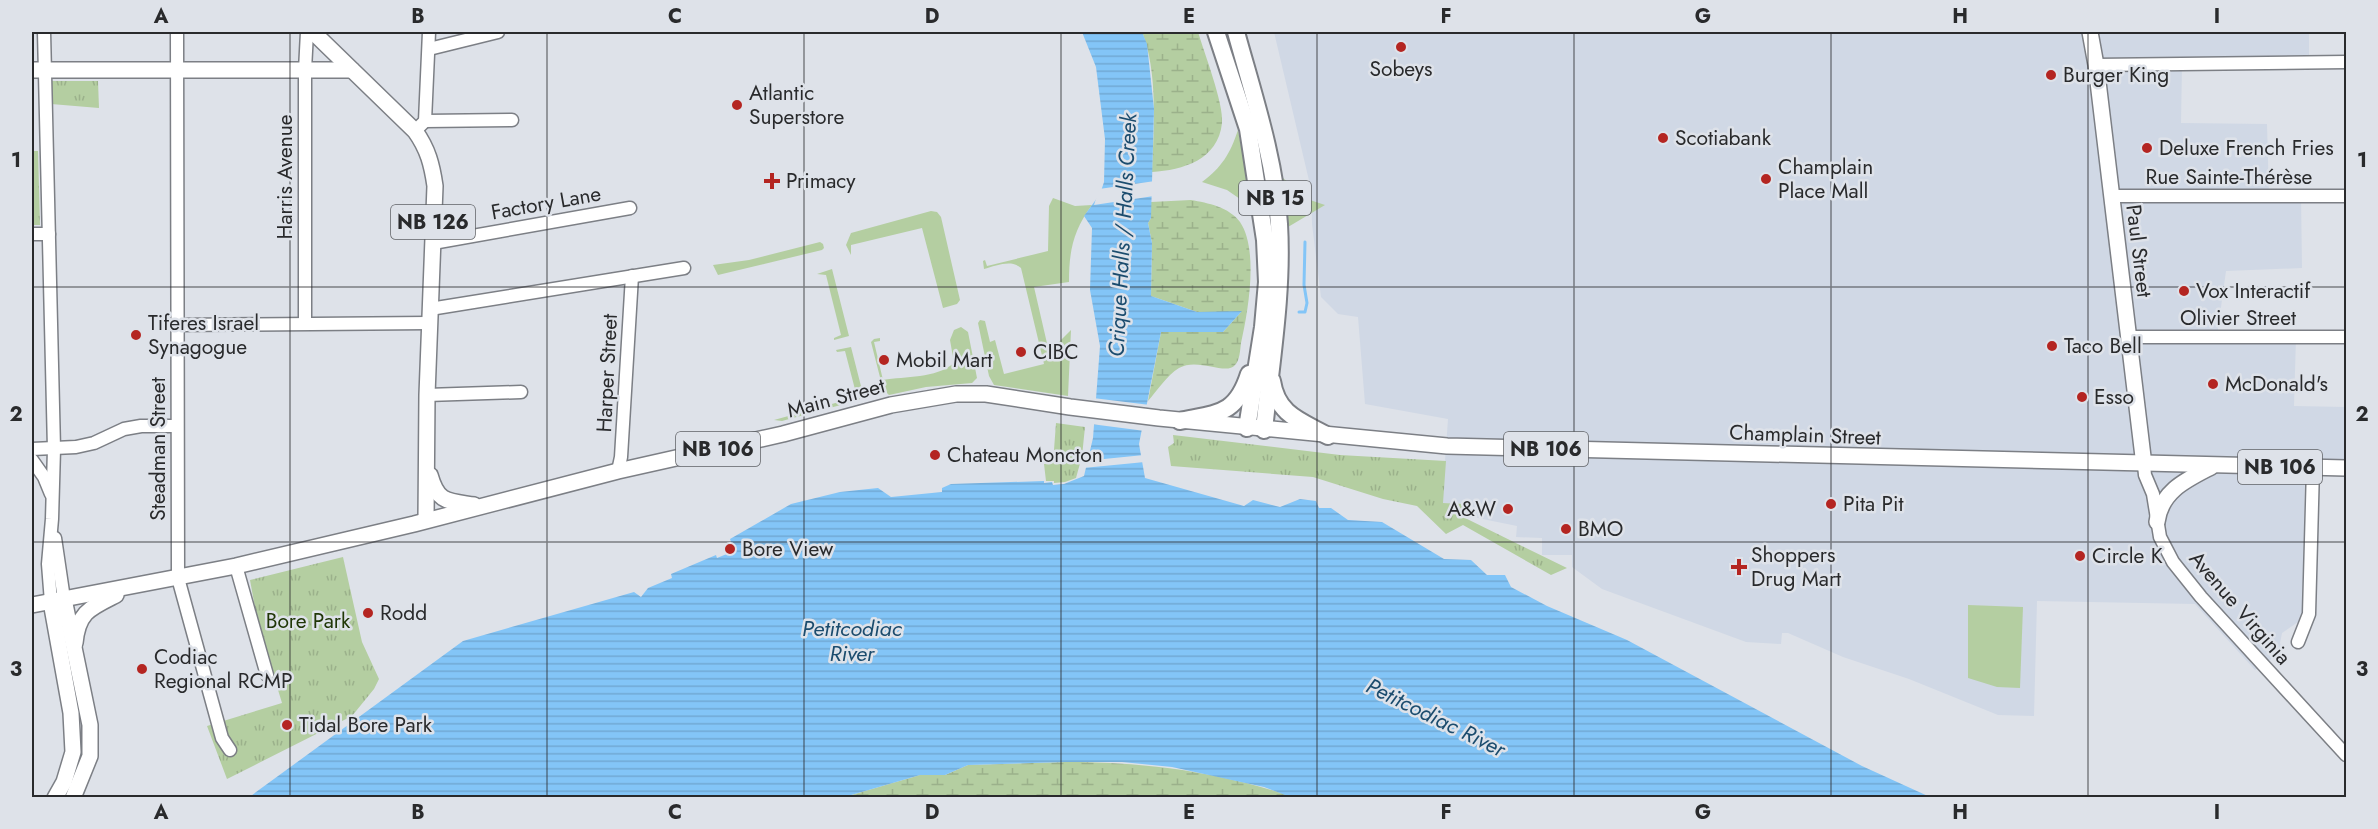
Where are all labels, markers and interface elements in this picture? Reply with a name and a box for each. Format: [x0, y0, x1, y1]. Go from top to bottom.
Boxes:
text: A [153, 2, 169, 31]
text: B [411, 2, 425, 31]
text: C [668, 2, 682, 31]
text: D [925, 2, 939, 31]
text: E [1183, 2, 1195, 31]
text: F [1440, 2, 1452, 31]
text: G [1695, 2, 1711, 31]
text: H [1952, 2, 1968, 31]
text: I [2214, 2, 2220, 31]
marker: Sobeys [1394, 40, 1408, 54]
place label: Sobeys [1369, 54, 1433, 84]
place label: Burger King [2063, 60, 2169, 90]
marker: Burger King [2044, 68, 2058, 82]
place label: Atlantic Superstore [749, 78, 844, 132]
marker: Atlantic Superstore [730, 98, 744, 112]
water label: Crique Halls / Halls Creek [1100, 111, 1144, 358]
street label: Harris Avenue [270, 114, 300, 240]
place label: Scotiabank [1675, 123, 1772, 153]
marker: Scotiabank [1656, 131, 1670, 145]
place label: Deluxe French Fries [2159, 133, 2334, 163]
marker: Deluxe French Fries [2140, 141, 2154, 155]
text: 1 [11, 146, 21, 175]
text: 1 [2357, 146, 2367, 175]
place label: Champlain Place Mall [1778, 152, 1873, 206]
street label: Rue Sainte-Thérèse [2146, 162, 2313, 192]
place label: Primacy [786, 166, 856, 196]
marker: Primacy [763, 172, 781, 190]
marker: Champlain Place Mall [1759, 172, 1773, 186]
street label: Factory Lane [489, 179, 604, 227]
road number: NB 15 [1239, 181, 1311, 215]
street label: Paul Street [2118, 203, 2160, 299]
road number: NB 126 [391, 205, 475, 239]
place label: Vox Interactif [2196, 276, 2311, 306]
marker: Vox Interactif [2177, 284, 2191, 298]
street label: Olivier Street [2180, 303, 2296, 333]
place label: Tiferes Israel Synagogue [148, 308, 259, 362]
street label: Harper Street [589, 313, 625, 433]
marker: Tiferes Israel Synagogue [129, 328, 143, 342]
place label: Taco Bell [2064, 331, 2142, 361]
place label: CIBC [1033, 337, 1079, 367]
marker: Taco Bell [2045, 339, 2059, 353]
place label: Mobil Mart [896, 345, 992, 375]
marker: CIBC [1014, 345, 1028, 359]
marker: Mobil Mart [877, 353, 891, 367]
place label: McDonald's [2225, 369, 2328, 399]
street label: Main Street [784, 371, 888, 425]
street label: Steadman Street [143, 377, 173, 521]
marker: McDonald's [2206, 377, 2220, 391]
place label: Esso [2094, 382, 2134, 412]
marker: Esso [2075, 390, 2089, 404]
text: 2 [9, 400, 23, 429]
text: 2 [2355, 400, 2369, 429]
street label: Champlain Street [1729, 417, 1881, 453]
road number: NB 106 [676, 432, 760, 466]
road number: NB 106 [1504, 432, 1588, 466]
place label: Chateau Moncton [947, 440, 1103, 470]
marker: Chateau Moncton [928, 448, 942, 462]
road number: NB 106 [2238, 450, 2322, 484]
place label: Pita Pit [1843, 489, 1903, 519]
place label: A&W [1447, 494, 1496, 524]
marker: Pita Pit [1824, 497, 1838, 511]
marker: A&W [1501, 502, 1515, 516]
place label: BMO [1578, 514, 1623, 544]
marker: BMO [1559, 522, 1573, 536]
place label: Bore View [742, 534, 834, 564]
place label: Shoppers Drug Mart [1751, 540, 1841, 594]
place label: Circle K [2092, 541, 2163, 571]
marker: Bore View [723, 542, 737, 556]
street label: Avenue Virginia [2182, 545, 2298, 671]
marker: Circle K [2073, 549, 2087, 563]
marker: Shoppers Drug Mart [1732, 560, 1746, 574]
place label: Rodd [380, 598, 427, 628]
park label: Bore Park [266, 606, 351, 636]
marker: Rodd [361, 606, 375, 620]
water label: Petitcodiac River [802, 612, 903, 669]
place label: Codiac Regional RCMP [154, 642, 292, 696]
text: 3 [10, 655, 22, 684]
text: 3 [2356, 655, 2368, 684]
marker: Codiac Regional RCMP [135, 662, 149, 676]
water label: Petitcodiac River [1361, 669, 1513, 765]
place label: Tidal Bore Park [299, 710, 433, 740]
marker: Tidal Bore Park [280, 718, 294, 732]
text: A [153, 798, 169, 827]
text: B [411, 798, 425, 827]
text: C [668, 798, 682, 827]
text: D [925, 798, 939, 827]
text: E [1183, 798, 1195, 827]
text: F [1440, 798, 1452, 827]
text: G [1695, 798, 1711, 827]
text: H [1952, 798, 1968, 827]
text: I [2214, 798, 2220, 827]

